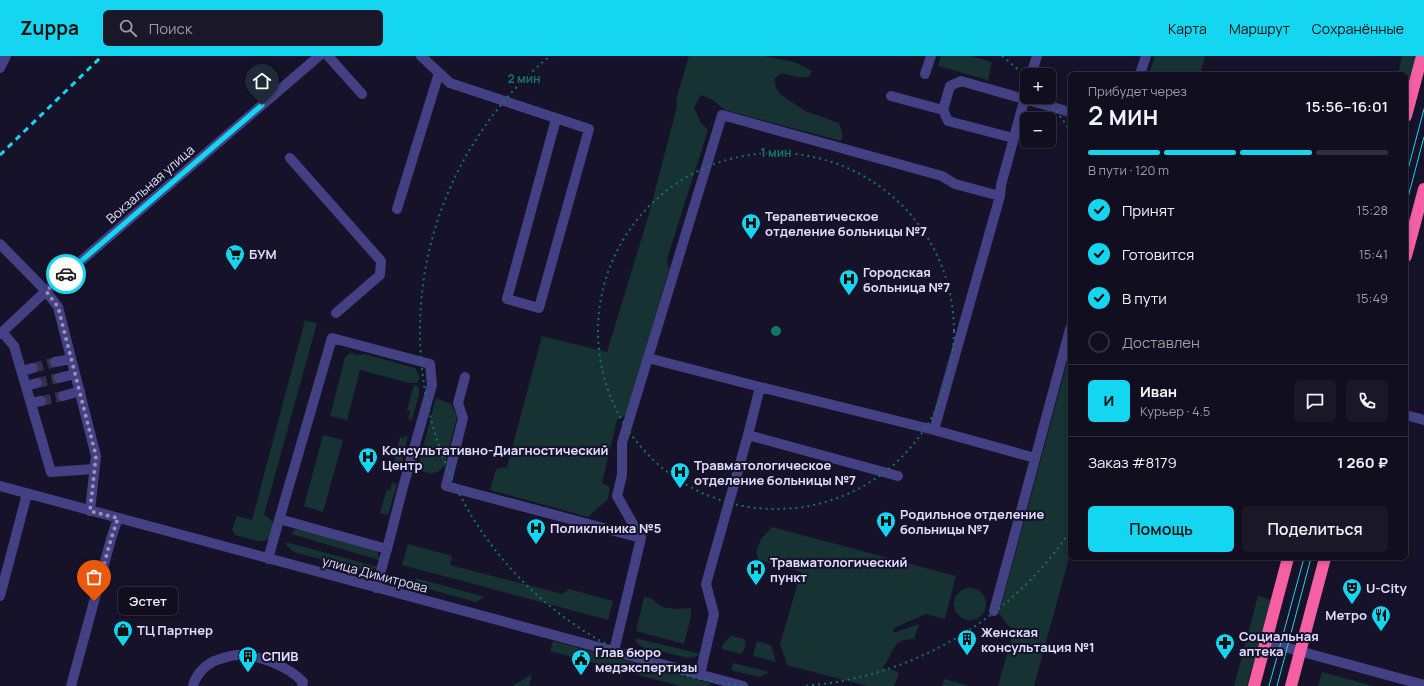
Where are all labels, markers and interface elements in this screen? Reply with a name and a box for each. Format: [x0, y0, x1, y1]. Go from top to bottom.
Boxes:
search box [103, 10, 383, 46]
text: Zuppa [20, 15, 79, 41]
icon: search [117, 17, 139, 39]
text: Поиск [149, 18, 192, 39]
text: Карта [1168, 19, 1207, 38]
text: Маршрут [1229, 19, 1290, 38]
text: Сохранённые [1312, 19, 1404, 38]
pin [245, 64, 279, 105]
map controls [1020, 68, 1056, 148]
button: + [1020, 68, 1056, 104]
icon: home [251, 70, 273, 92]
text: 2 мин [507, 70, 541, 87]
text: Прибудет через [1088, 82, 1187, 100]
text: 15:56–16:01 [1305, 96, 1388, 117]
text: 2 мин [1088, 97, 1158, 133]
button: − [1020, 112, 1056, 148]
street label: Вокзальная улица [102, 141, 198, 227]
text: 1 мин [760, 144, 792, 161]
text: В пути · 120 m [1088, 161, 1169, 179]
icon: check [1088, 199, 1110, 221]
text: Принят [1122, 200, 1175, 221]
text: 15:28 [1357, 201, 1388, 219]
place label: Терапевтическое отделение больницы №7 [765, 207, 927, 240]
hospital icon: Терапевтическое отделение больницы №7 [740, 212, 762, 240]
supermarket icon: БУМ [224, 243, 246, 271]
icon: check [1088, 243, 1110, 265]
text: Готовится [1122, 244, 1194, 265]
place label: БУМ [249, 245, 277, 263]
text: 15:41 [1359, 245, 1388, 263]
courier [46, 254, 86, 294]
icon: car [55, 263, 77, 285]
place label: Городская больница №7 [863, 263, 950, 296]
hospital icon: Городская больница №7 [838, 268, 860, 296]
icon: check [1088, 287, 1110, 309]
text: В пути [1122, 288, 1167, 309]
text: 15:49 [1356, 289, 1388, 307]
centre of rings [769, 324, 783, 338]
text: Доставлен [1122, 332, 1200, 353]
button: chat [1294, 380, 1336, 422]
button: phone [1346, 380, 1388, 422]
text: Иван [1140, 381, 1177, 402]
text: И [1104, 390, 1114, 411]
text: Курьер · 4.5 [1140, 402, 1210, 420]
place label: Консультативно-Диагностический Центр [382, 441, 609, 474]
hospital icon: Консультативно-Диагностический Центр [357, 446, 379, 474]
text: Заказ #8179 [1088, 452, 1177, 473]
text: 1 260 ₽ [1337, 452, 1388, 473]
place label: Травматологическое отделение больницы №7 [694, 456, 856, 489]
hospital icon: Травматологическое отделение больницы №7 [669, 461, 691, 489]
place label: Родильное отделение больницы №7 [900, 505, 1045, 538]
button: Помощь [1088, 506, 1234, 552]
button: Поделиться [1242, 506, 1388, 552]
hospital icon: Родильное отделение больницы №7 [875, 510, 897, 538]
hospital icon: Поликлиника №5 [525, 517, 547, 545]
place label: Поликлиника №5 [550, 519, 661, 537]
street label: улица Димитрова [320, 551, 430, 597]
place label: Травматологический пункт [770, 553, 907, 586]
hospital icon: Травматологический пункт [745, 558, 767, 586]
pin [77, 560, 111, 601]
icon: bag [83, 566, 105, 588]
theatre icon: U-City [1341, 577, 1363, 605]
place label: U-City [1366, 579, 1408, 597]
callout: Эстет [118, 587, 178, 615]
text: Эстет [129, 592, 167, 610]
restaurant icon: Метро [1370, 604, 1392, 632]
place label: Метро [1325, 606, 1367, 624]
shop icon: ТЦ Партнер [112, 619, 134, 647]
place label: ТЦ Партнер [137, 621, 213, 639]
place label: Женская консультация №1 [981, 623, 1095, 656]
place label: Социальная аптека [1239, 627, 1319, 660]
building icon: Женская консультация №1 [956, 628, 978, 656]
pharmacy icon: Социальная аптека [1214, 632, 1236, 660]
place label: Глав бюро медэкспертизы [595, 643, 697, 676]
building icon: СПИВ [237, 645, 259, 673]
place label: СПИВ [262, 647, 299, 665]
public building icon: Глав бюро медэкспертизы [570, 648, 592, 676]

